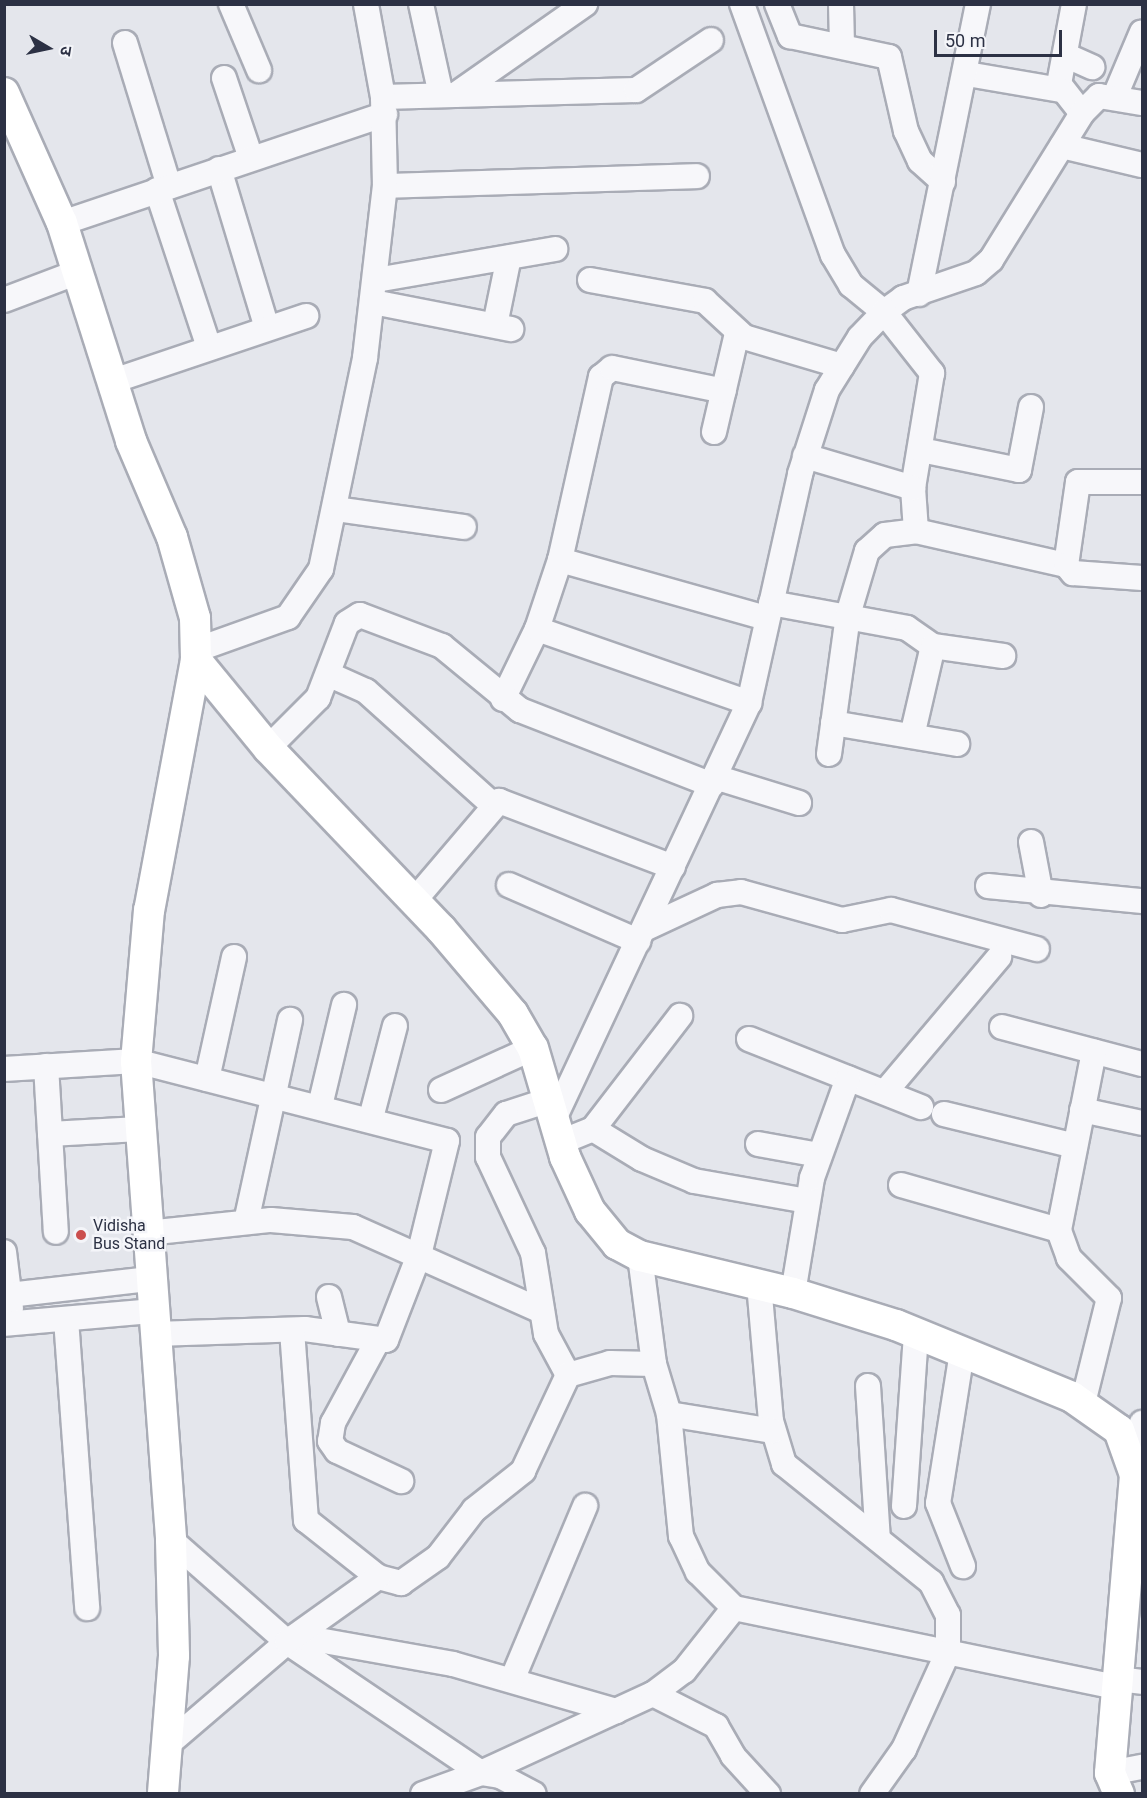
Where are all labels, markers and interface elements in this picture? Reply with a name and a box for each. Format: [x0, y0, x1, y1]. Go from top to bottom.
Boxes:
north arrow [18, 18, 78, 78]
scale bar [937, 18, 1064, 56]
text: 50 m [945, 30, 985, 51]
text: उ [56, 45, 76, 57]
place label: Vidisha Bus Stand [93, 1216, 165, 1254]
marker: Vidisha Bus Stand [74, 1228, 88, 1242]

